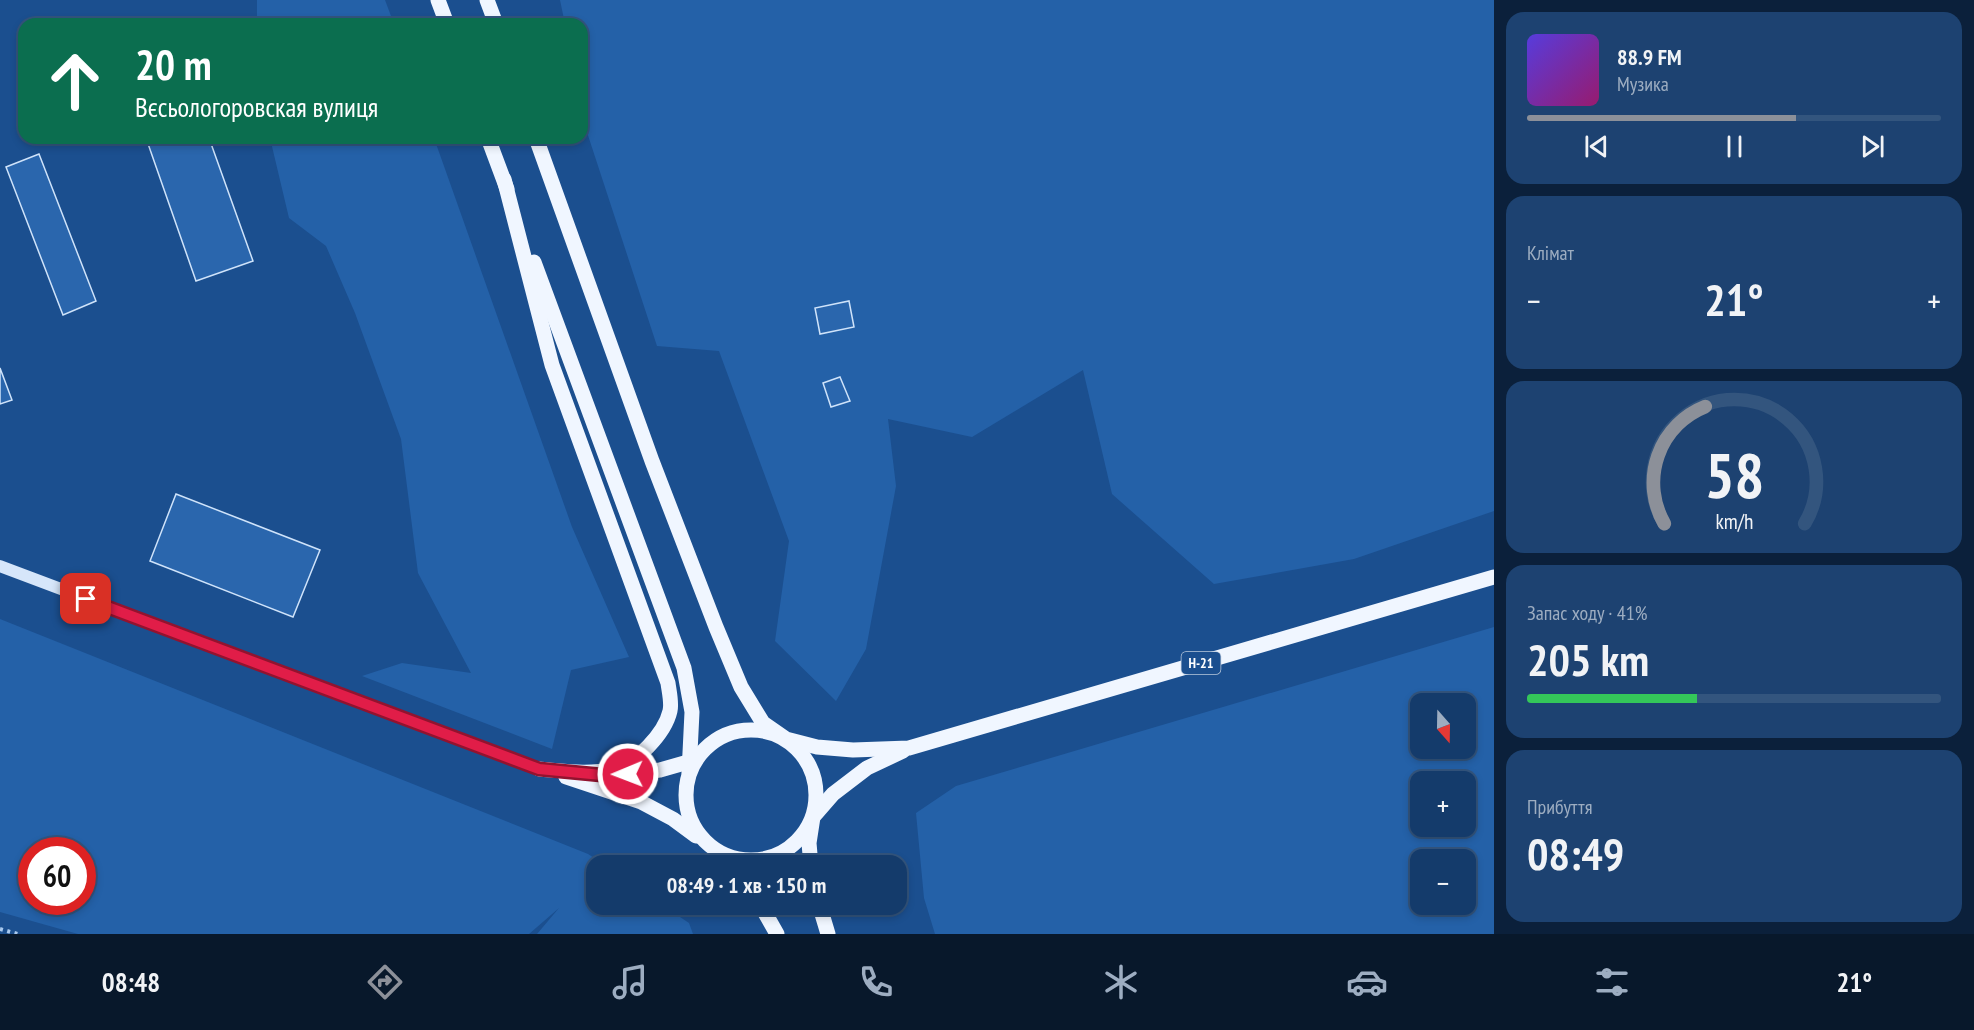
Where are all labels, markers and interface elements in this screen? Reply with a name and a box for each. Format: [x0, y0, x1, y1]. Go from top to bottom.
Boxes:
text: 20 m [135, 37, 212, 92]
icon: ahead [36, 42, 114, 120]
text: 88.9 FM [1617, 43, 1682, 71]
text: Музика [1617, 71, 1669, 97]
text: Вєсьологоровская вулиця [135, 90, 378, 124]
icon: previous [1580, 130, 1613, 163]
icon: pause [1718, 130, 1751, 163]
icon: next [1856, 130, 1889, 163]
text: Клімат [1527, 240, 1574, 266]
text: 21° [1704, 270, 1764, 328]
text: − [1527, 279, 1541, 322]
text: + [1927, 279, 1941, 322]
text: 58 [1704, 434, 1764, 515]
text: km/h [1715, 507, 1753, 535]
pin [60, 573, 111, 624]
icon: arrive [69, 582, 102, 615]
text: Запас ходу · 41% [1527, 600, 1647, 626]
text: 205 km [1527, 630, 1649, 688]
road number: Н-21 [1182, 652, 1220, 674]
north arrow [1410, 693, 1476, 759]
map controls [1410, 693, 1476, 915]
position arrow [596, 742, 660, 806]
button: + [1410, 771, 1476, 837]
text: Прибуття [1527, 794, 1592, 820]
text: 08:49 [1527, 824, 1624, 882]
speed limit sign: 60 [18, 837, 96, 915]
button: − [1410, 849, 1476, 915]
text: 08:49 · 1 хв · 150 m [667, 871, 826, 899]
icon: directions [364, 961, 406, 1003]
icon: music [609, 961, 651, 1003]
icon: phone [855, 961, 897, 1003]
icon: climate [1100, 961, 1142, 1003]
icon: car [1346, 961, 1388, 1003]
icon: filters [1591, 961, 1633, 1003]
text: 08:48 [102, 965, 160, 999]
text: 21° [1837, 965, 1872, 999]

